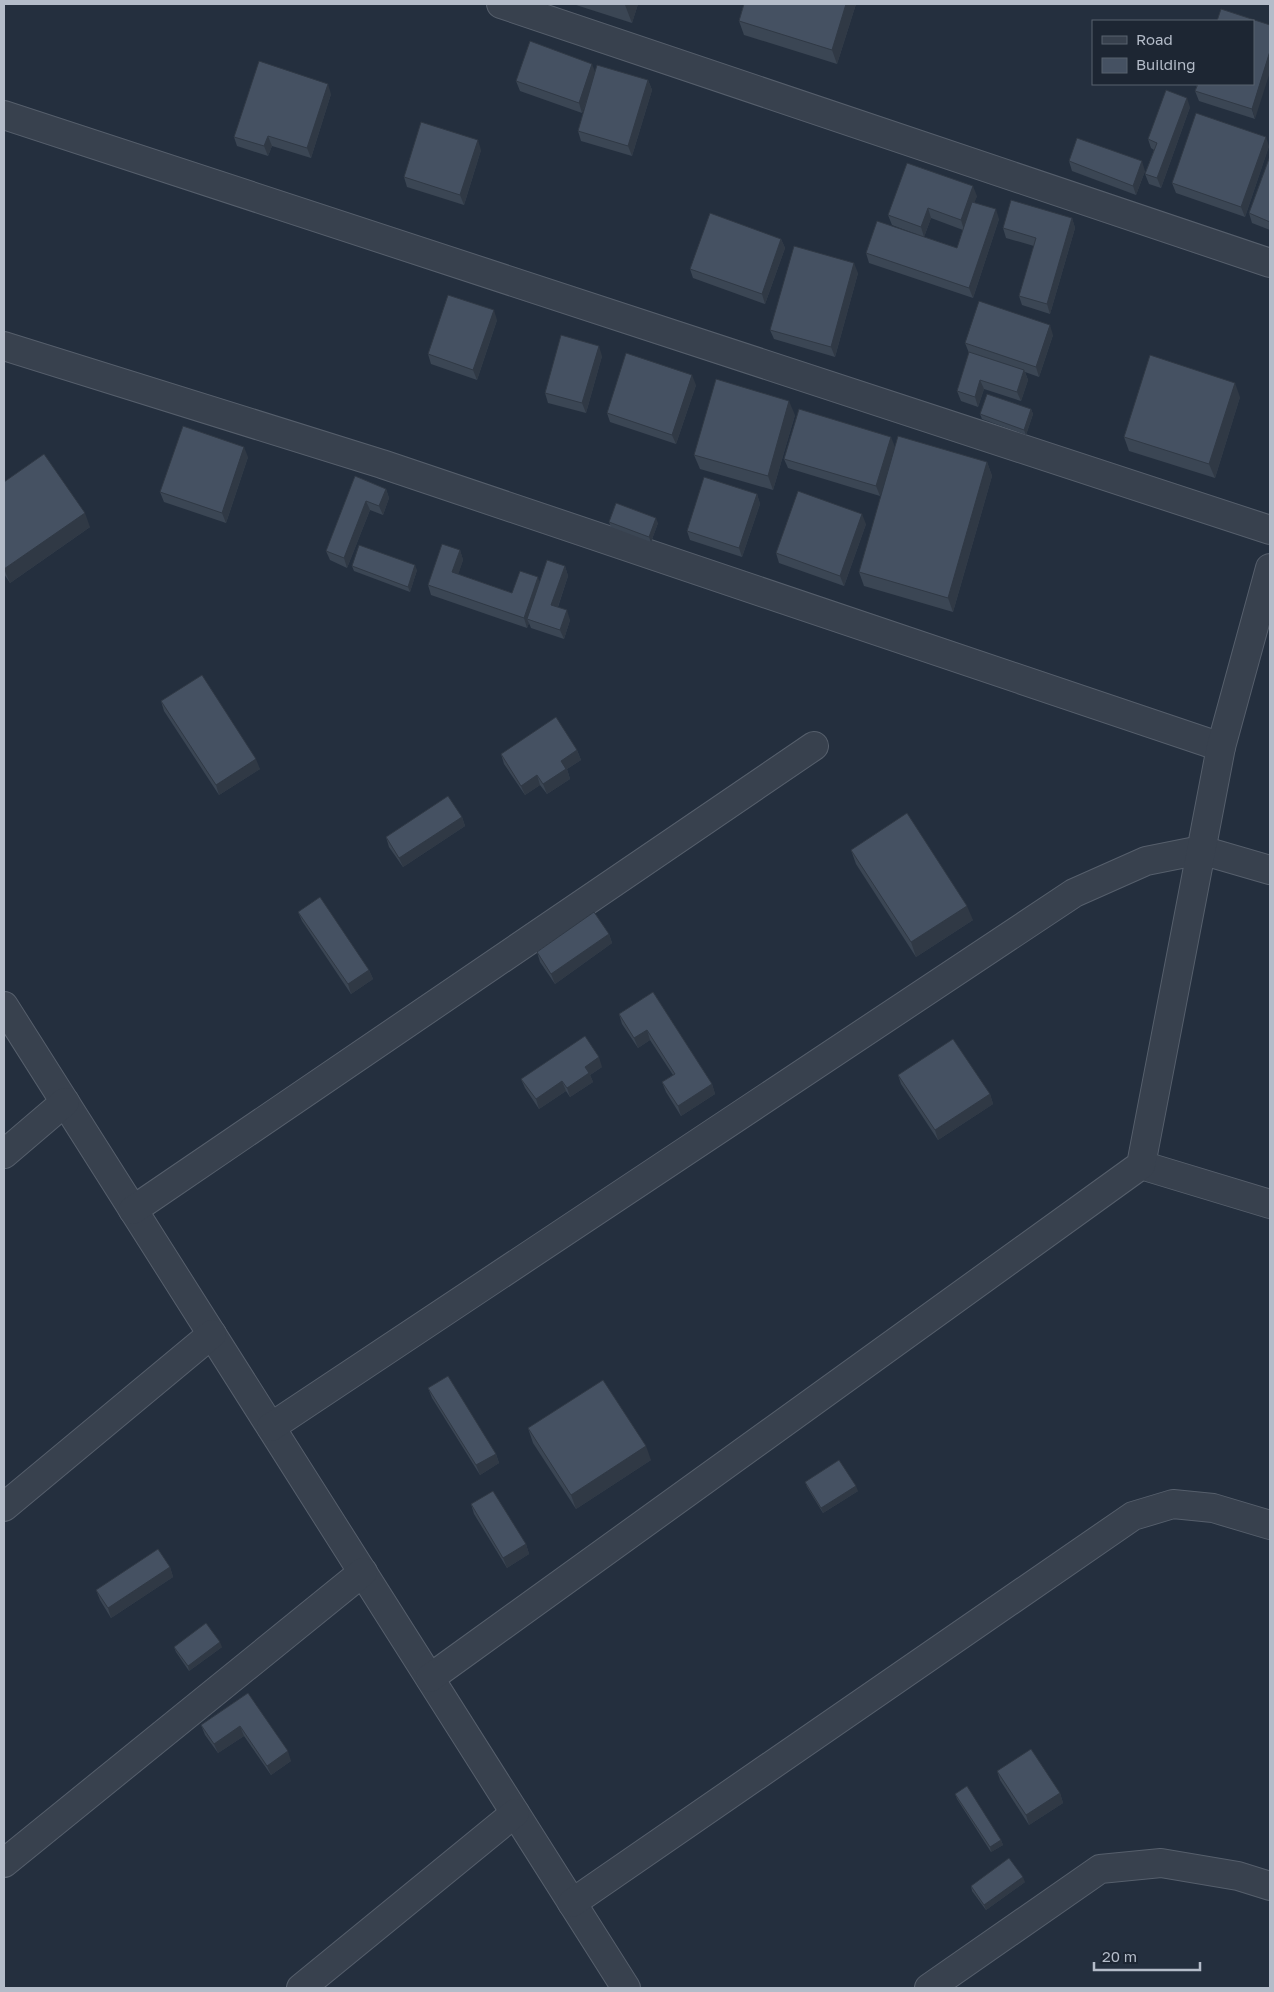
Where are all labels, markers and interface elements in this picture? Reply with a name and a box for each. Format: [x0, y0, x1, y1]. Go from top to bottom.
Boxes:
legend [1092, 20, 1254, 85]
text: Road [1136, 30, 1173, 48]
text: Building [1136, 55, 1196, 73]
scale bar [1094, 1940, 1200, 1972]
text: 20 m [1102, 1947, 1137, 1965]

